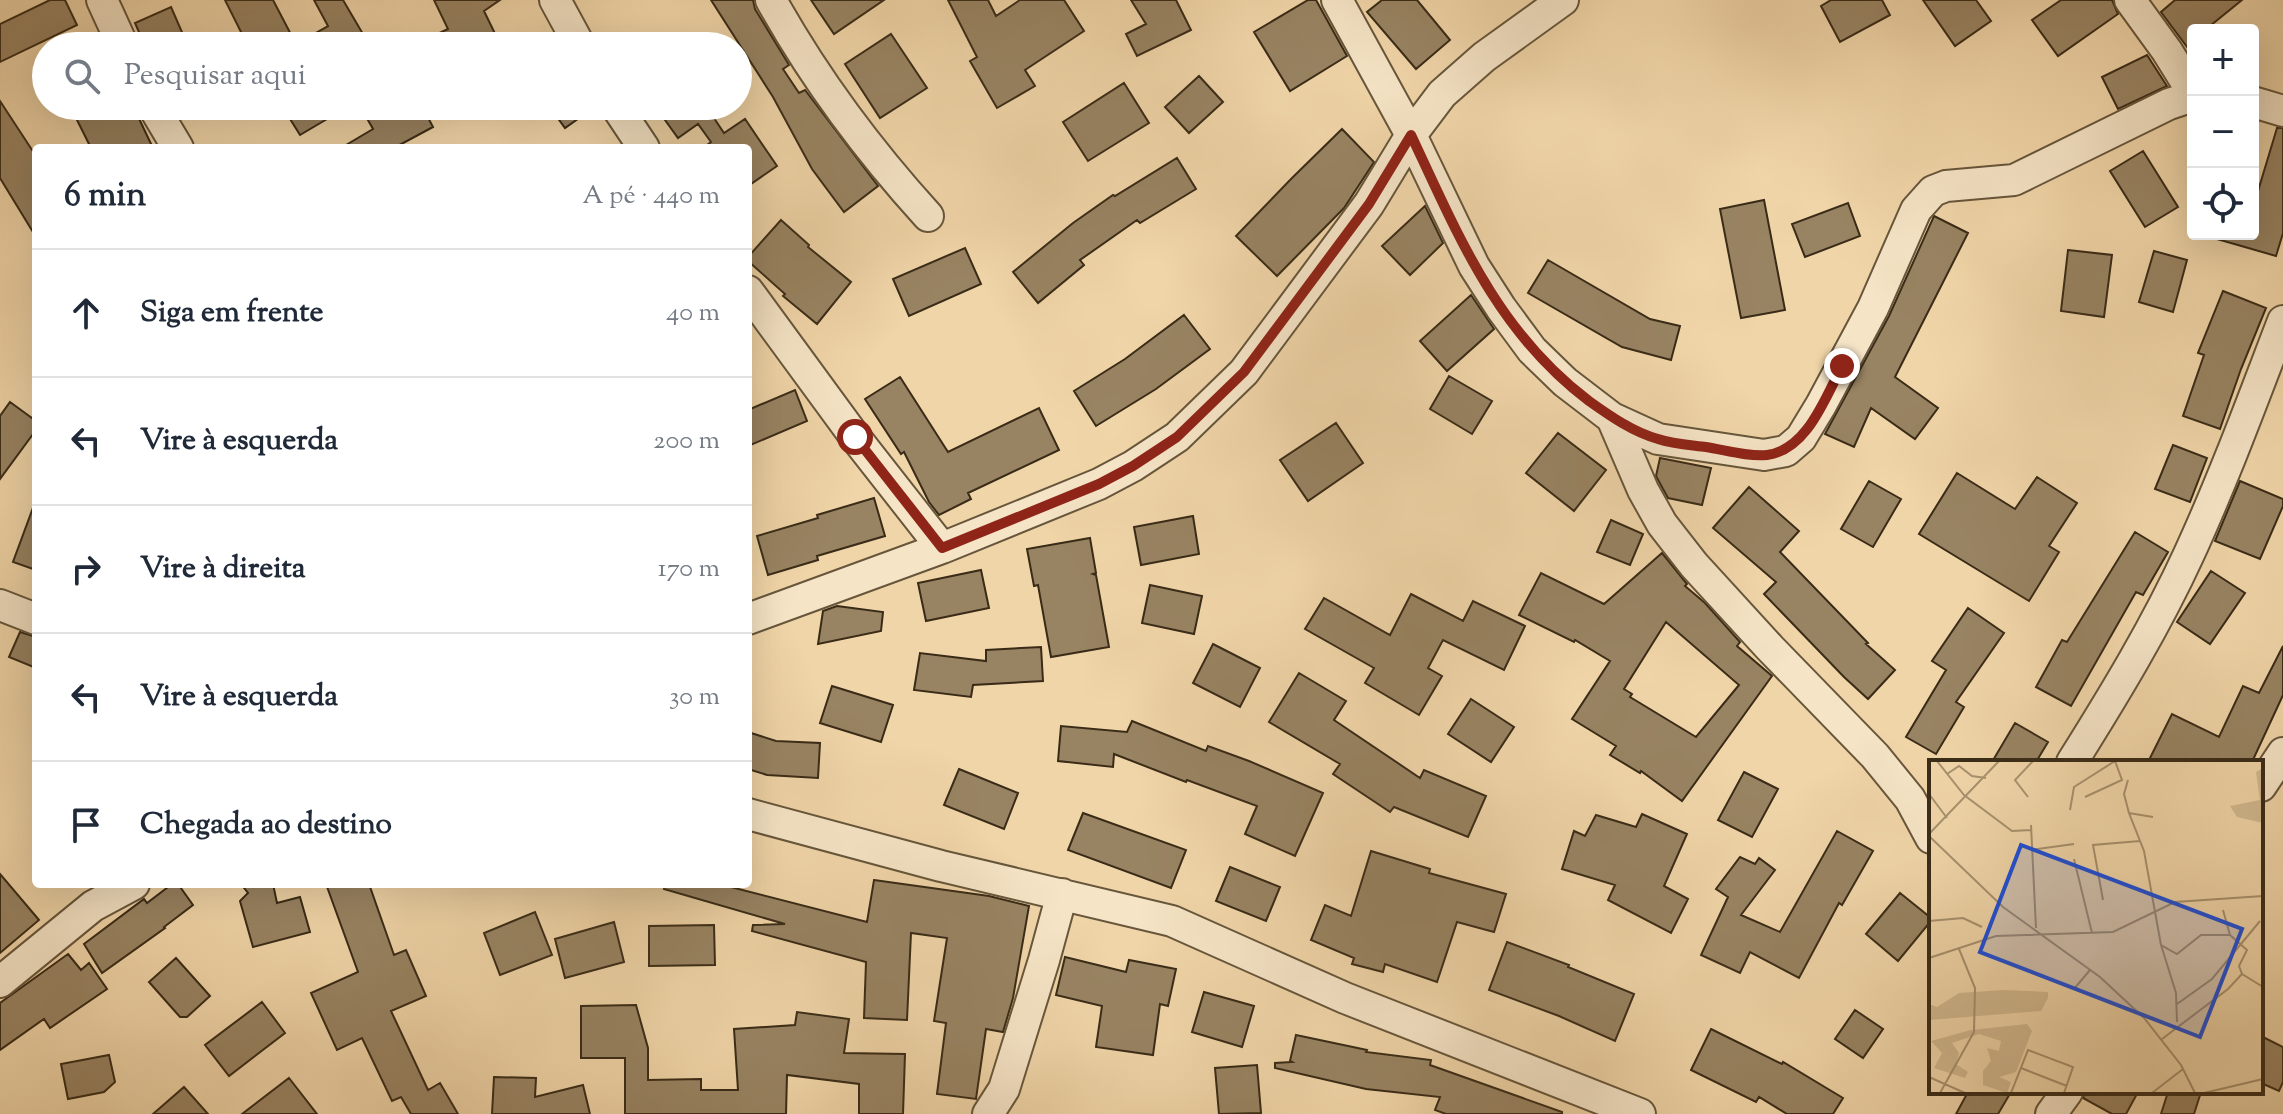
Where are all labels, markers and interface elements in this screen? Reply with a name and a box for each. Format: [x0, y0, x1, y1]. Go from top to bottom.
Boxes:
map controls [2187, 24, 2259, 240]
button: + [2187, 24, 2259, 96]
search box [32, 32, 752, 120]
icon: search [60, 54, 104, 98]
text: Pesquisar aqui [124, 55, 306, 98]
button: − [2187, 96, 2259, 168]
button: locate [2187, 168, 2259, 240]
text: 6 min [64, 172, 146, 221]
text: A pé · 440 m [582, 178, 720, 215]
icon: ahead [64, 291, 108, 335]
text: Siga em frente [140, 292, 324, 335]
text: 40 m [666, 295, 720, 332]
route end [1824, 348, 1860, 384]
icon: left [64, 419, 108, 463]
route start [837, 419, 873, 455]
text: Vire à esquerda [140, 420, 338, 463]
text: 200 m [653, 423, 720, 460]
icon: right [64, 547, 108, 591]
text: Vire à direita [140, 548, 306, 591]
text: 170 m [658, 551, 720, 588]
icon: left [64, 675, 108, 719]
text: Vire à esquerda [140, 676, 338, 719]
text: 30 m [669, 679, 720, 716]
inset map [1929, 760, 2263, 1094]
icon: arrive [64, 803, 108, 847]
text: Chegada ao destino [140, 804, 392, 847]

